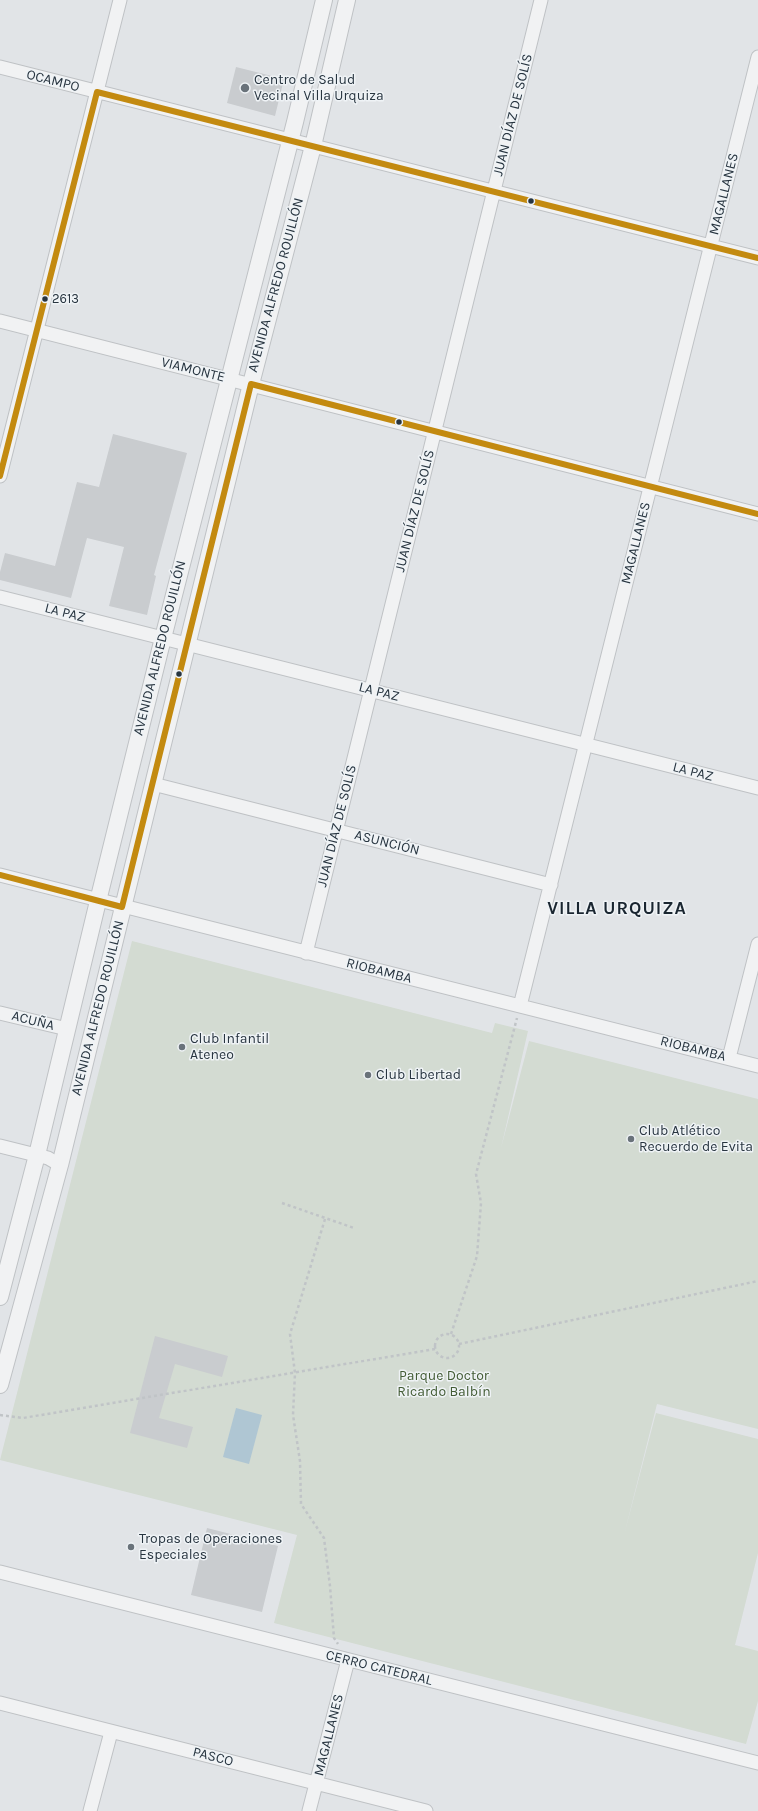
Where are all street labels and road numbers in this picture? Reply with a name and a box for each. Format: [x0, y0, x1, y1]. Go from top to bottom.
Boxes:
street label: JUAN DÍAZ DE SOLÍS [490, 52, 536, 178]
street label: OCAMPO [25, 66, 81, 96]
street label: MAGALLANES [706, 151, 742, 237]
street label: AVENIDA ALFREDO ROUILLÓN [245, 196, 307, 374]
street label: VIAMONTE [159, 354, 227, 386]
street label: JUAN DÍAZ DE SOLÍS [392, 448, 438, 574]
street label: MAGALLANES [618, 500, 654, 586]
street label: AVENIDA ALFREDO ROUILLÓN [130, 559, 190, 737]
street label: LA PAZ [43, 600, 87, 626]
street label: LA PAZ [357, 679, 401, 705]
street label: LA PAZ [671, 759, 715, 785]
street label: JUAN DÍAZ DE SOLÍS [314, 763, 360, 889]
street label: ASUNCIÓN [353, 827, 421, 859]
street label: AVENIDA ALFREDO ROUILLÓN [68, 919, 128, 1097]
street label: RIOBAMBA [345, 955, 413, 987]
street label: ACUÑA [10, 1008, 56, 1034]
street label: RIOBAMBA [659, 1033, 727, 1065]
street label: CERRO CATEDRAL [324, 1647, 434, 1689]
street label: MAGALLANES [311, 1692, 347, 1778]
street label: PASCO [191, 1744, 235, 1770]

